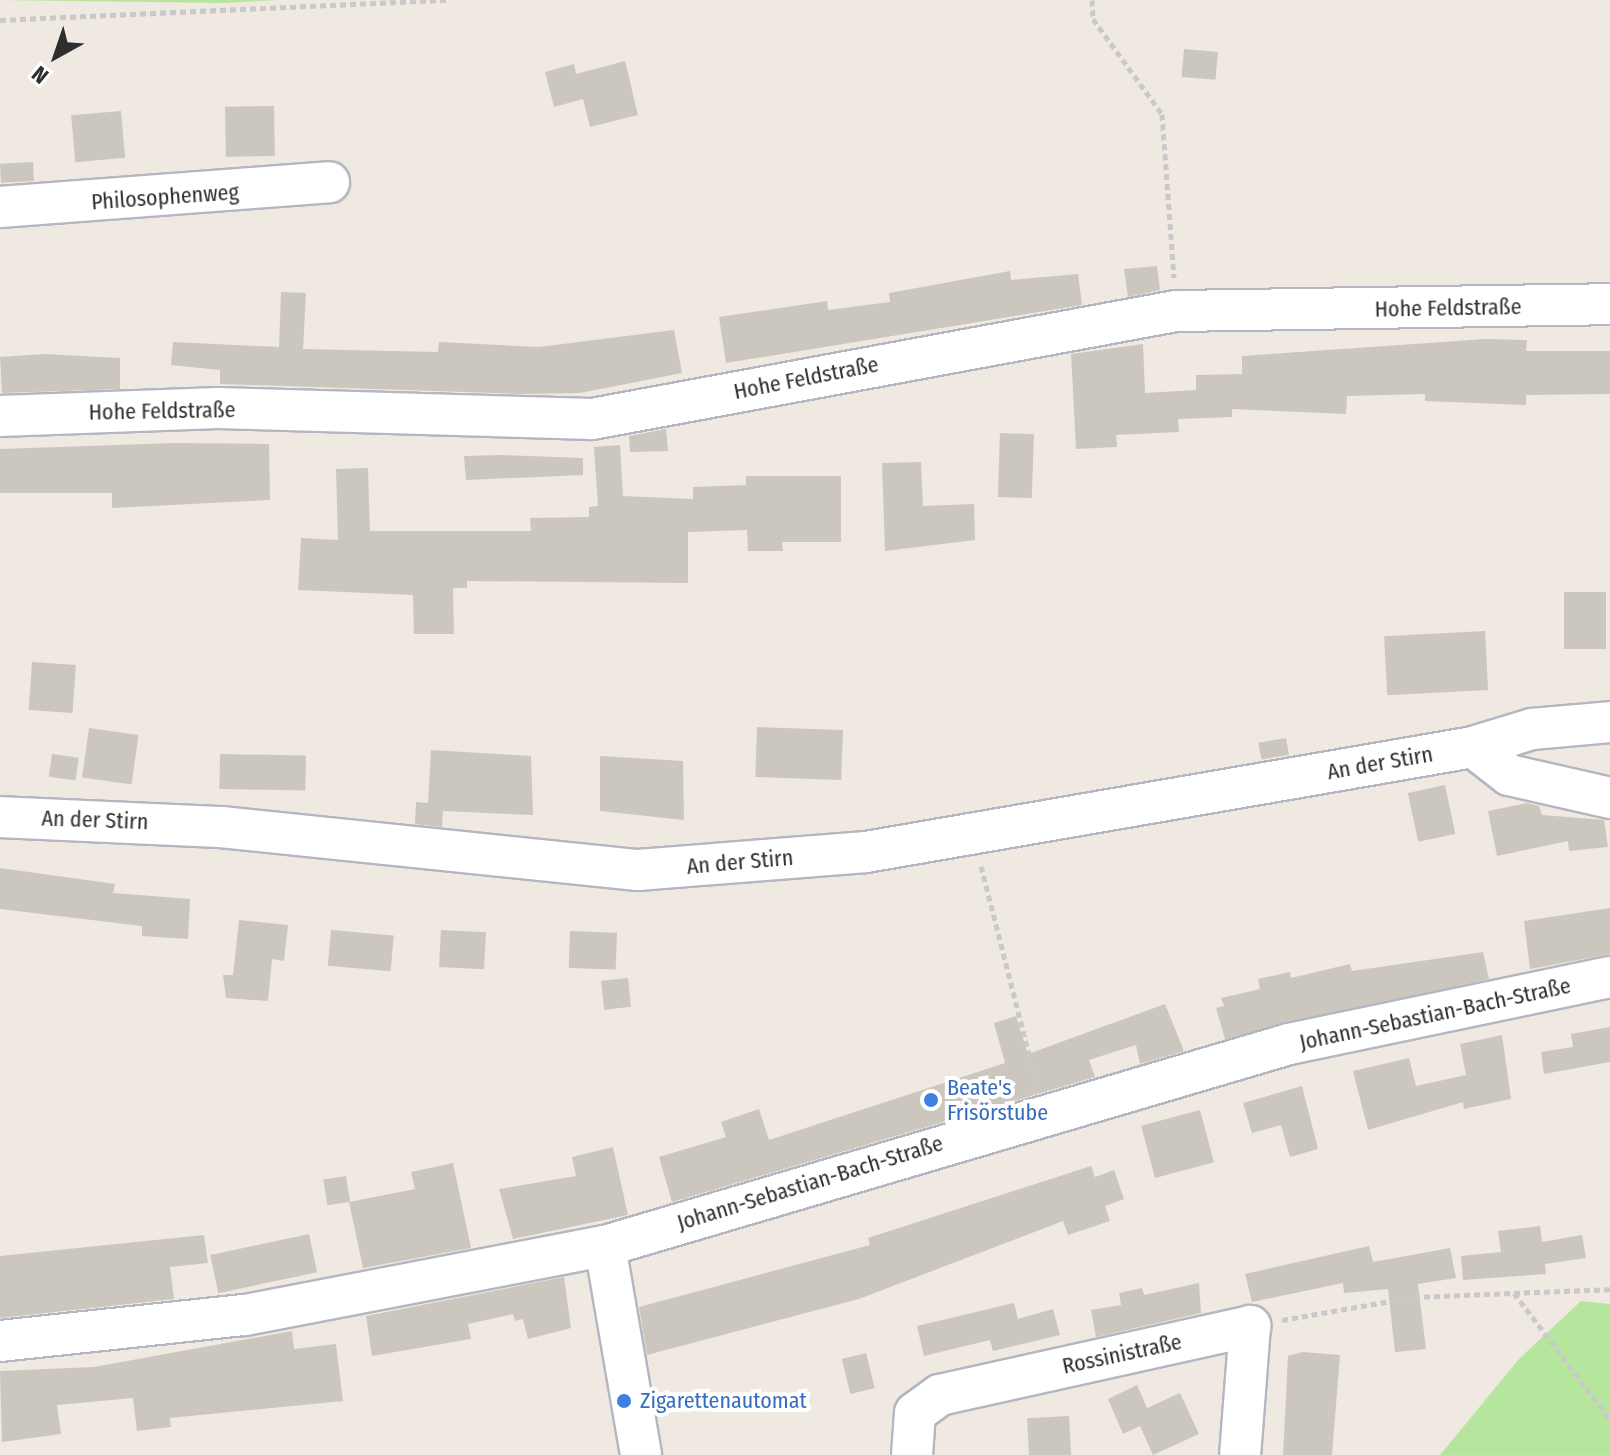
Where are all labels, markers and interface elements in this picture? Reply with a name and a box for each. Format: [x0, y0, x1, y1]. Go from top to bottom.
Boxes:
north arrow [16, 16, 96, 96]
text: N [27, 60, 54, 89]
street label: Philosophenweg [90, 179, 240, 215]
street label: Hohe Feldstraße [1374, 294, 1522, 322]
street label: Hohe Feldstraße [731, 351, 881, 405]
street label: Hohe Feldstraße [88, 397, 236, 425]
street label: An der Stirn [1325, 741, 1435, 785]
street label: An der Stirn [41, 805, 149, 835]
street label: An der Stirn [686, 844, 794, 880]
street label: Johann-Sebastian-Bach-Straße [1297, 972, 1573, 1056]
place label: Beate's Frisörstube [947, 1074, 1048, 1126]
marker: Beate's Frisörstube [922, 1091, 940, 1109]
street label: Johann-Sebastian-Bach-Straße [674, 1130, 946, 1236]
street label: Rossinistraße [1060, 1328, 1184, 1380]
place label: Zigarettenautomat [640, 1388, 807, 1414]
marker: Zigarettenautomat [615, 1392, 633, 1410]

